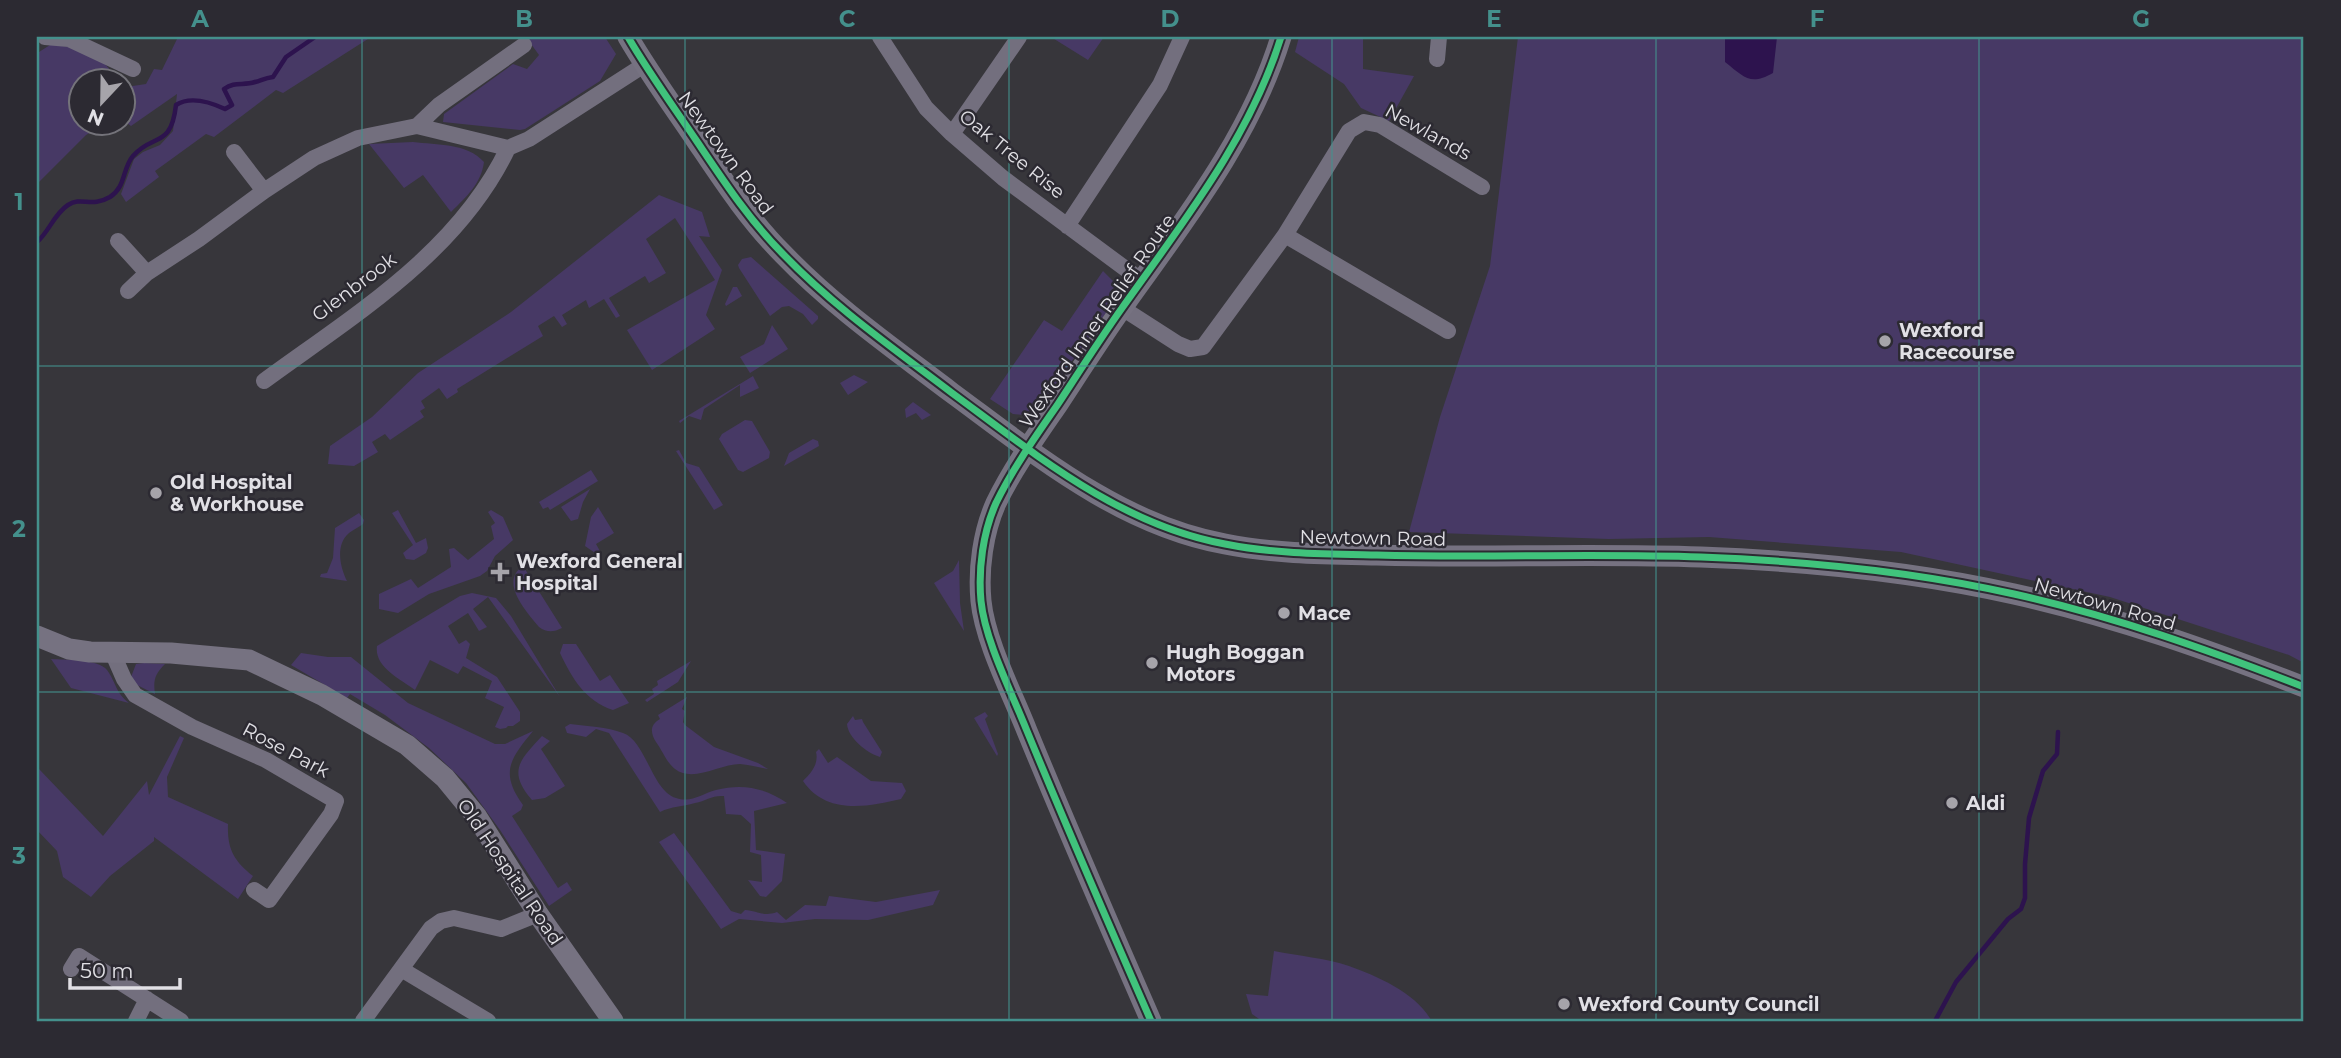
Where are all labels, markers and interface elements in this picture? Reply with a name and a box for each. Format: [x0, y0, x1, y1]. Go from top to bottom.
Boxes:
text: A [190, 5, 209, 33]
text: B [515, 5, 533, 33]
text: C [839, 5, 856, 33]
text: D [1161, 5, 1180, 33]
text: E [1486, 5, 1502, 33]
text: F [1810, 5, 1825, 33]
text: G [2132, 5, 2150, 33]
north arrow [66, 66, 136, 136]
street label: Newtown Road [674, 87, 778, 219]
street label: Newlands [1381, 99, 1475, 165]
text: N [84, 104, 107, 131]
street label: Oak Tree Rise [955, 104, 1069, 204]
text: 1 [14, 188, 24, 216]
street label: Wexford Inner Relief Route [1014, 210, 1180, 432]
street label: Glenbrook [307, 247, 401, 326]
place label: Wexford Racecourse [1899, 319, 2015, 364]
marker: Wexford Racecourse [1877, 333, 1893, 349]
place label: Old Hospital & Workhouse [170, 471, 304, 516]
marker: Old Hospital & Workhouse [148, 485, 164, 501]
text: 2 [12, 515, 26, 543]
street label: Newtown Road [1299, 525, 1447, 551]
place label: Wexford General Hospital [516, 550, 683, 595]
marker: Wexford General Hospital [490, 562, 510, 582]
street label: Newtown Road [2031, 573, 2179, 635]
place label: Mace [1298, 602, 1351, 625]
marker: Mace [1276, 605, 1292, 621]
place label: Hugh Boggan Motors [1166, 641, 1305, 686]
marker: Hugh Boggan Motors [1144, 655, 1160, 671]
street label: Rose Park [239, 718, 334, 783]
place label: Aldi [1965, 792, 2005, 815]
street label: Old Hospital Road [452, 794, 568, 950]
marker: Aldi [1944, 795, 1960, 811]
text: 3 [11, 842, 26, 870]
scale bar [70, 946, 180, 990]
text: 50 m [80, 958, 134, 983]
place label: Wexford County Council [1578, 993, 1820, 1016]
marker: Wexford County Council [1556, 996, 1572, 1012]

